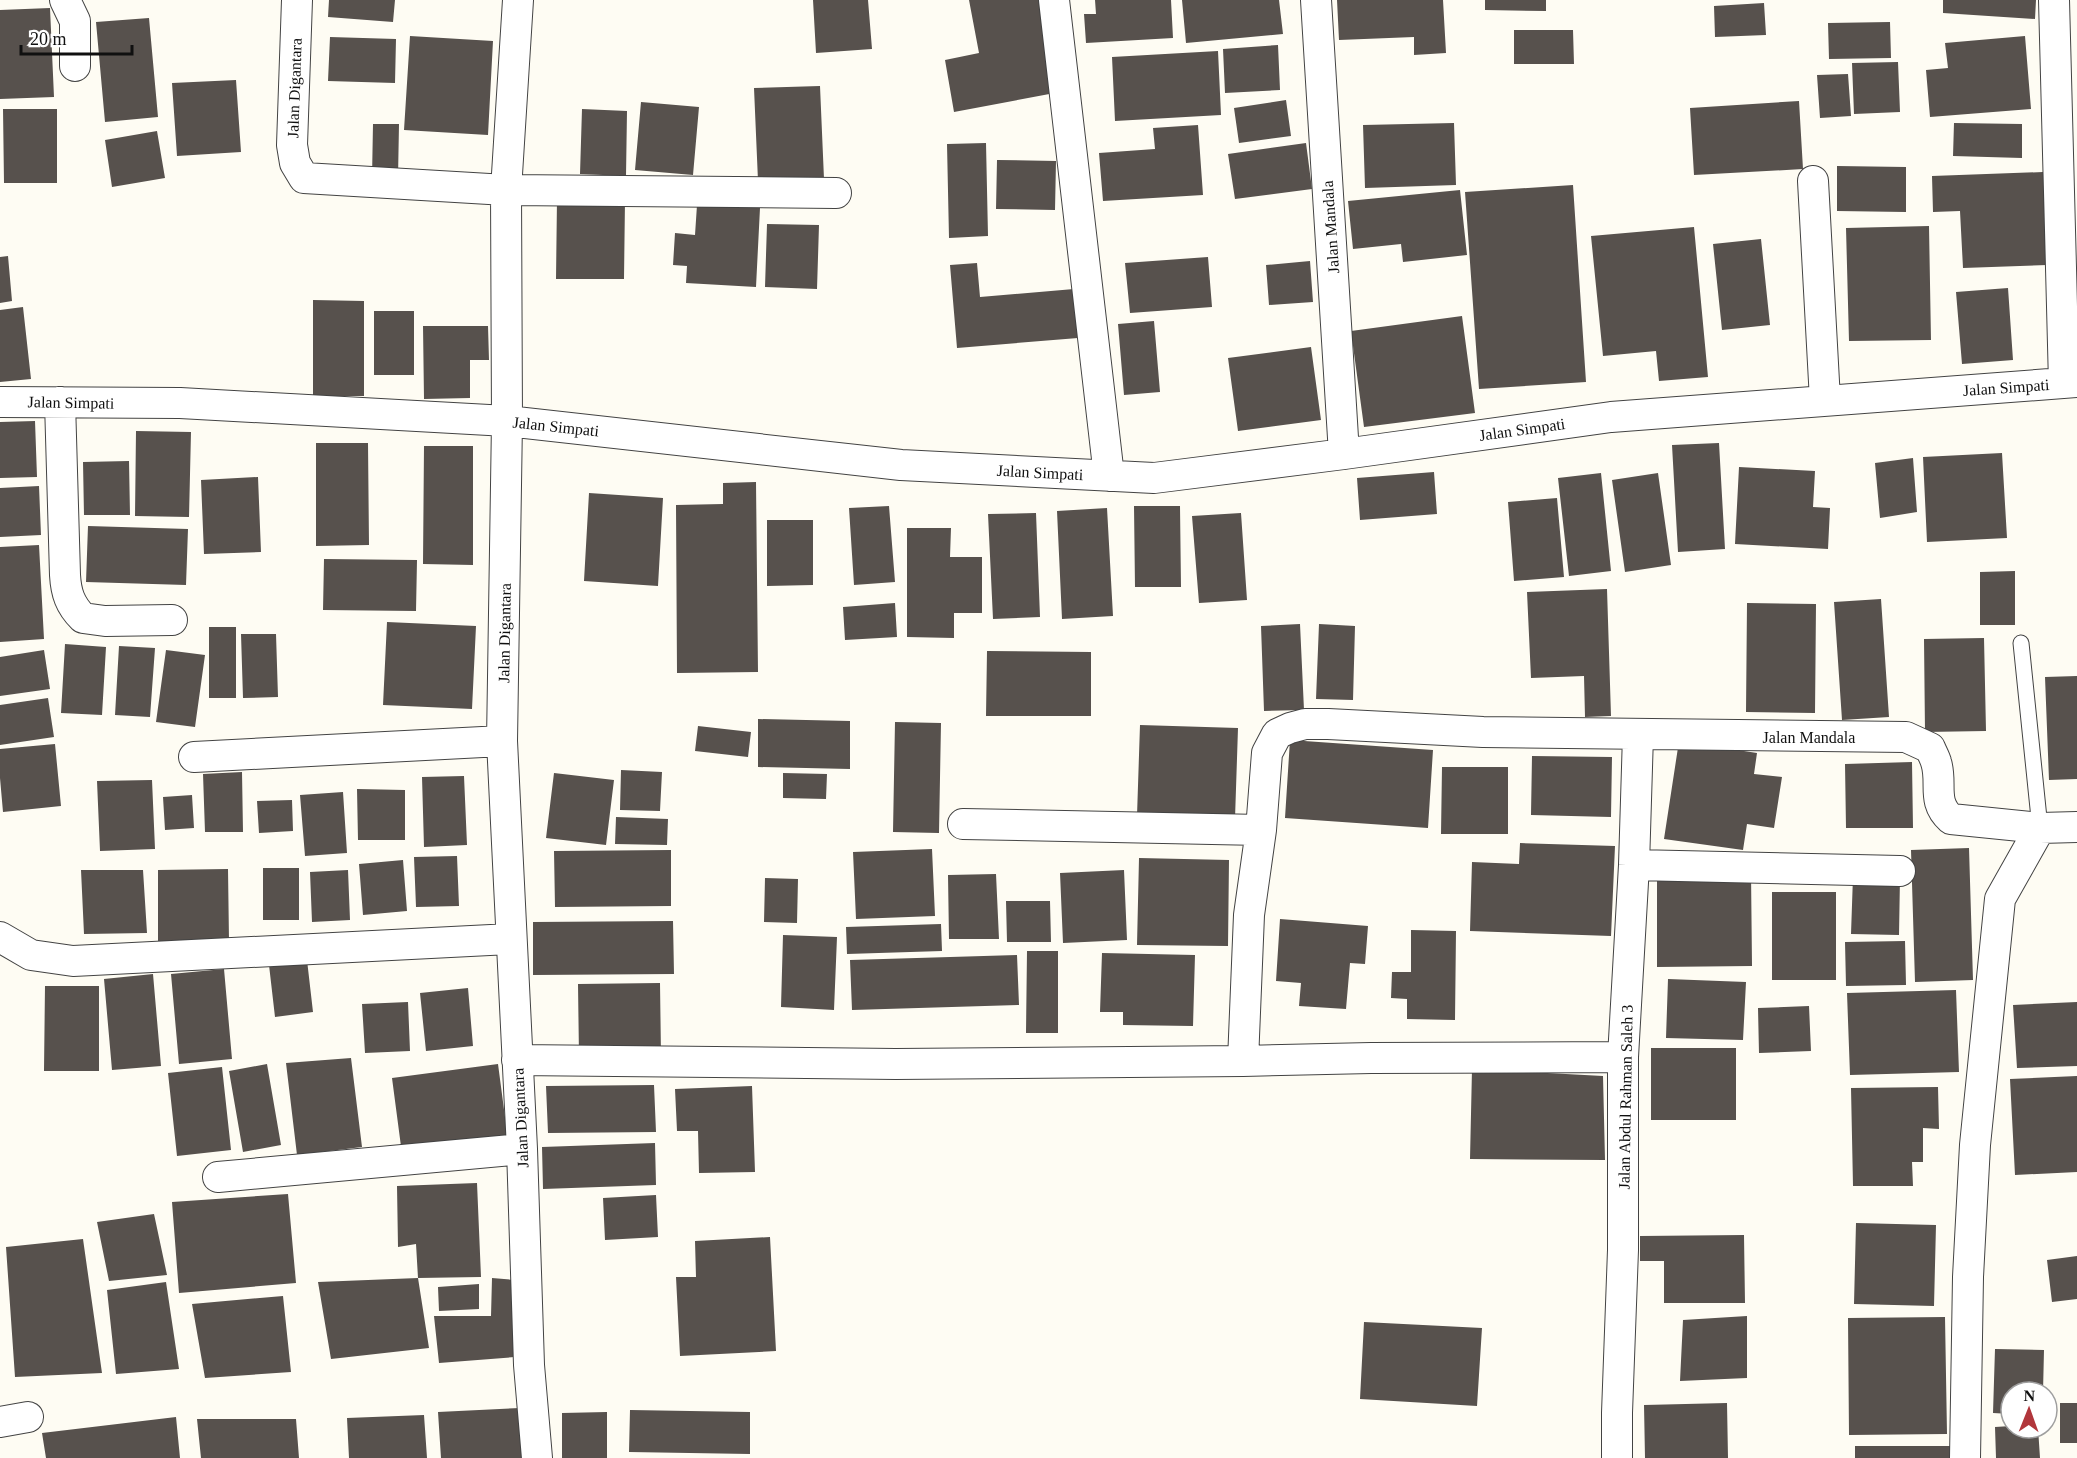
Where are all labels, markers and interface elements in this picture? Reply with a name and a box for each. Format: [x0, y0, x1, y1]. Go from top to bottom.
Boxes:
scale bar [21, 18, 132, 56]
text: 20 m [30, 29, 67, 49]
street label: Jalan Digantara [284, 38, 306, 138]
street label: Jalan Mandala [1319, 180, 1342, 274]
street label: Jalan Simpati [1962, 376, 2050, 400]
street label: Jalan Simpati [28, 393, 115, 413]
street label: Jalan Simpati [512, 414, 600, 441]
street label: Jalan Simpati [1478, 415, 1567, 445]
street label: Jalan Simpati [996, 462, 1084, 484]
street label: Jalan Digantara [495, 583, 515, 683]
street label: Jalan Mandala [1763, 729, 1855, 746]
street label: Jalan Abdul Rahman Saleh 3 [1615, 1004, 1636, 1190]
street label: Jalan Digantara [509, 1068, 533, 1168]
north arrow [1999, 1380, 2059, 1440]
text: N [2023, 1387, 2036, 1404]

